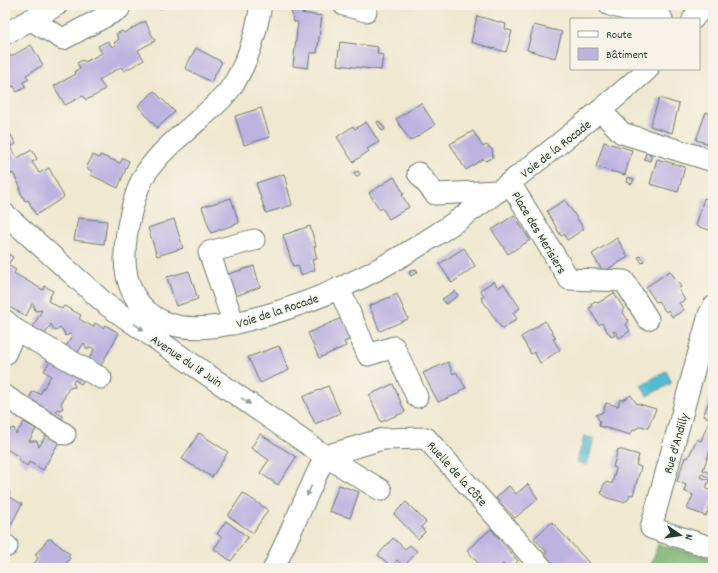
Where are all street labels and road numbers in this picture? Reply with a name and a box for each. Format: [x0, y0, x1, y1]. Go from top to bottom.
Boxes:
street label: Voie de la Rocade [517, 116, 596, 184]
street label: Place des Merisiers [506, 188, 570, 278]
street label: Voie de la Rocade [234, 290, 322, 335]
street label: Avenue du 18 Juin [146, 331, 225, 393]
street label: Rue d'Andilly [660, 410, 695, 476]
street label: Ruelle de la Côte [422, 438, 491, 512]

